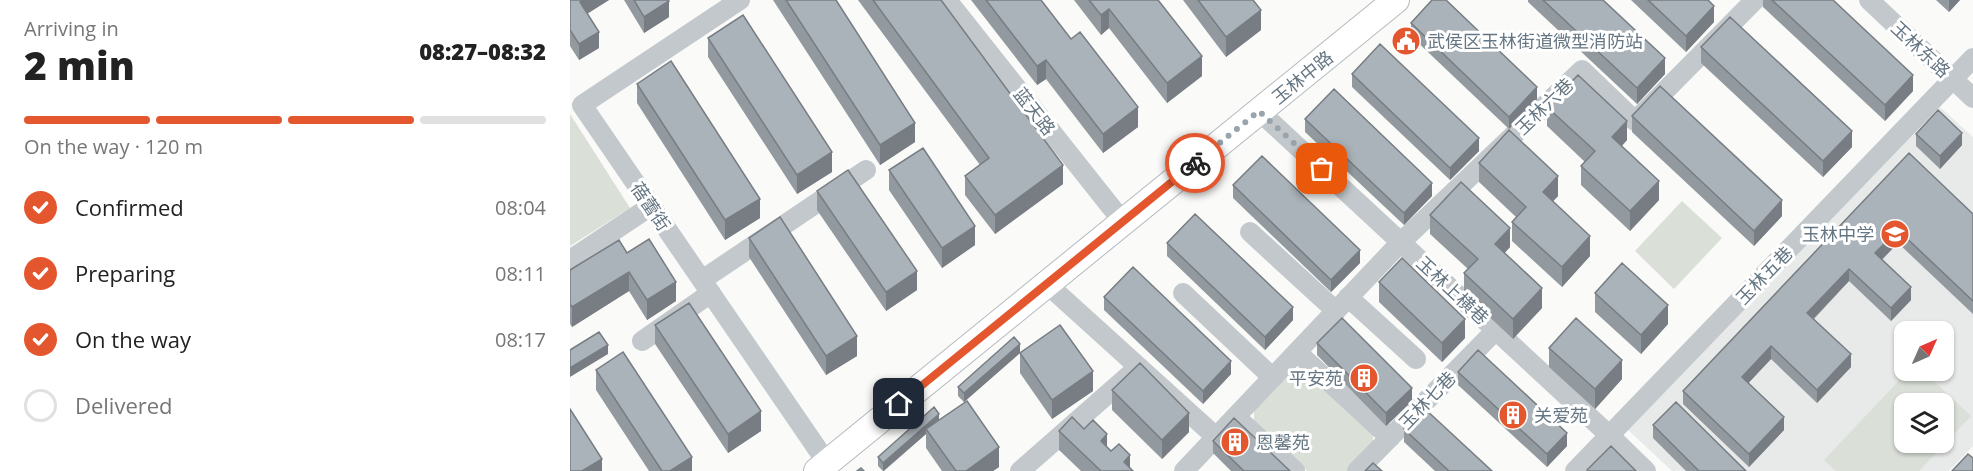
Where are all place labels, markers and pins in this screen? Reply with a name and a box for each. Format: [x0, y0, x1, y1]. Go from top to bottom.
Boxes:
public building icon: 武侯区玉林街道微型消防站 [1390, 25, 1422, 57]
place label: 武侯区玉林街道微型消防站 [1427, 29, 1643, 53]
pin [1296, 143, 1347, 194]
school or university icon: 玉林中学 [1879, 218, 1911, 250]
place label: 玉林中学 [1802, 222, 1874, 246]
building icon: 平安苑 [1348, 362, 1380, 394]
place label: 平安苑 [1289, 366, 1343, 390]
pin [873, 378, 924, 429]
building icon: 关爱苑 [1497, 399, 1529, 431]
place label: 关爱苑 [1534, 403, 1588, 427]
building icon: 恩馨苑 [1219, 426, 1251, 458]
place label: 恩馨苑 [1256, 430, 1310, 454]

